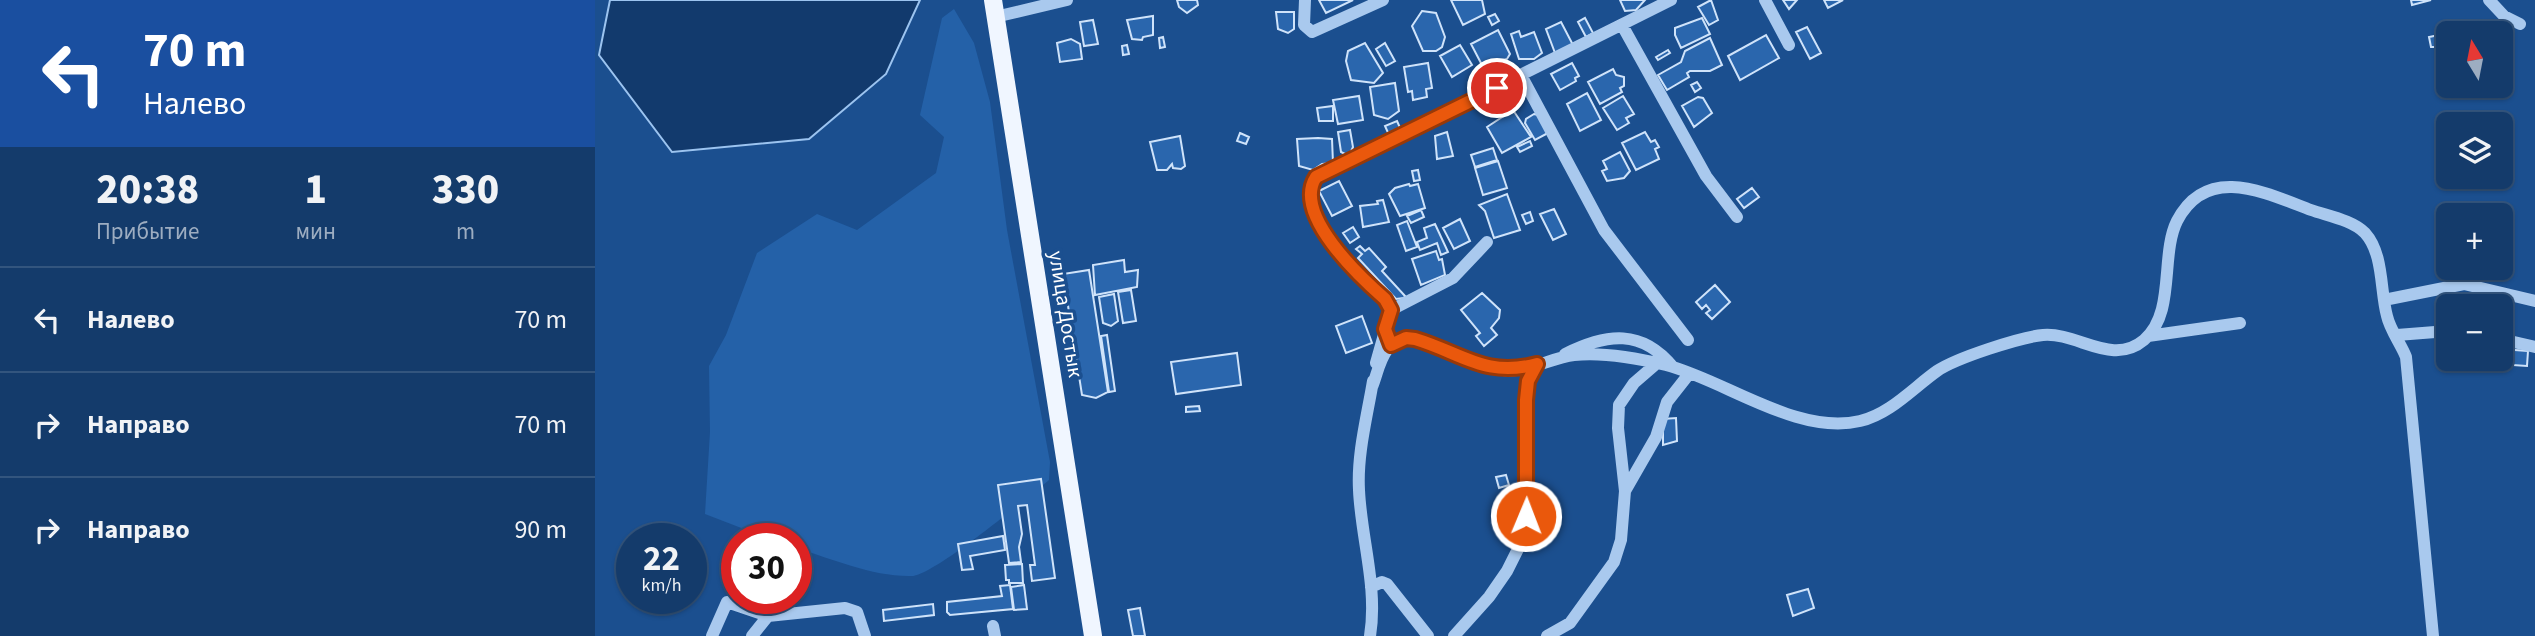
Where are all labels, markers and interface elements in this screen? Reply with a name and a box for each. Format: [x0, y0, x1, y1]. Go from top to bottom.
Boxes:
text: 70 m [143, 16, 247, 86]
north arrow [2436, 21, 2513, 98]
map controls [2436, 21, 2513, 371]
icon: left [28, 28, 119, 119]
pin [1467, 58, 1527, 118]
icon: arrive [1478, 69, 1516, 107]
text: Налево [143, 81, 246, 127]
button: layers [2436, 112, 2513, 189]
text: 20:38 [96, 160, 199, 220]
text: 1 [304, 160, 327, 220]
text: 330 [432, 160, 499, 220]
button: + [2436, 203, 2513, 280]
text: Прибытие [96, 215, 200, 248]
text: мин [295, 215, 336, 248]
text: m [456, 215, 475, 248]
street label: улица Достык [1041, 249, 1091, 380]
button: − [2436, 294, 2513, 371]
icon: left [28, 301, 66, 339]
text: Налево [87, 301, 175, 338]
text: 70 m [514, 301, 567, 338]
icon: right [28, 406, 66, 444]
text: Направо [87, 406, 190, 443]
text: 70 m [514, 406, 567, 443]
position arrow [1489, 479, 1563, 553]
icon: right [28, 511, 66, 549]
text: Направо [87, 511, 190, 548]
text: 90 m [514, 511, 567, 548]
speed limit sign: 30 [721, 523, 812, 614]
text: 22 [643, 534, 680, 584]
text: km/h [642, 573, 681, 598]

